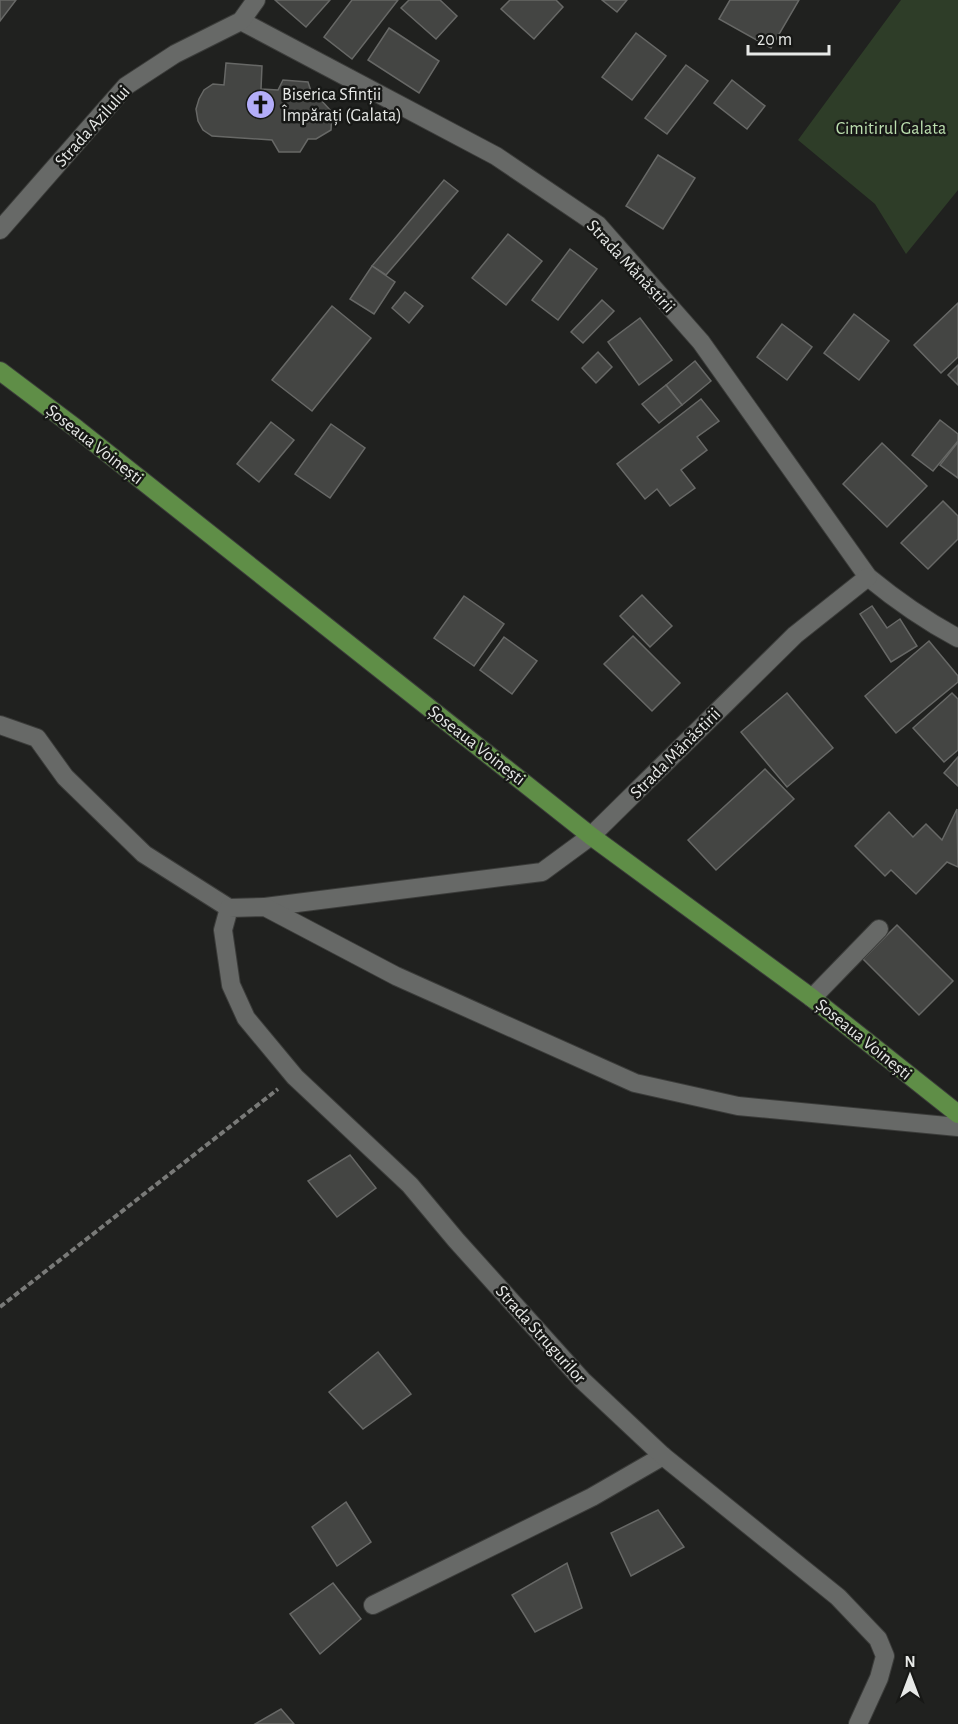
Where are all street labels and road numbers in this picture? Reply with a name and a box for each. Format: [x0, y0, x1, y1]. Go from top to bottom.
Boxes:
street label: Strada Azilului [52, 83, 134, 171]
street label: Strada Mănăstirii [583, 217, 678, 317]
street label: Șoseaua Voinești [42, 401, 146, 489]
street label: Șoseaua Voinești [424, 702, 528, 790]
street label: Strada Mănăstirii [627, 705, 724, 802]
street label: Șoseaua Voinești [811, 996, 915, 1085]
street label: Strada Strugurilor [492, 1282, 589, 1387]

